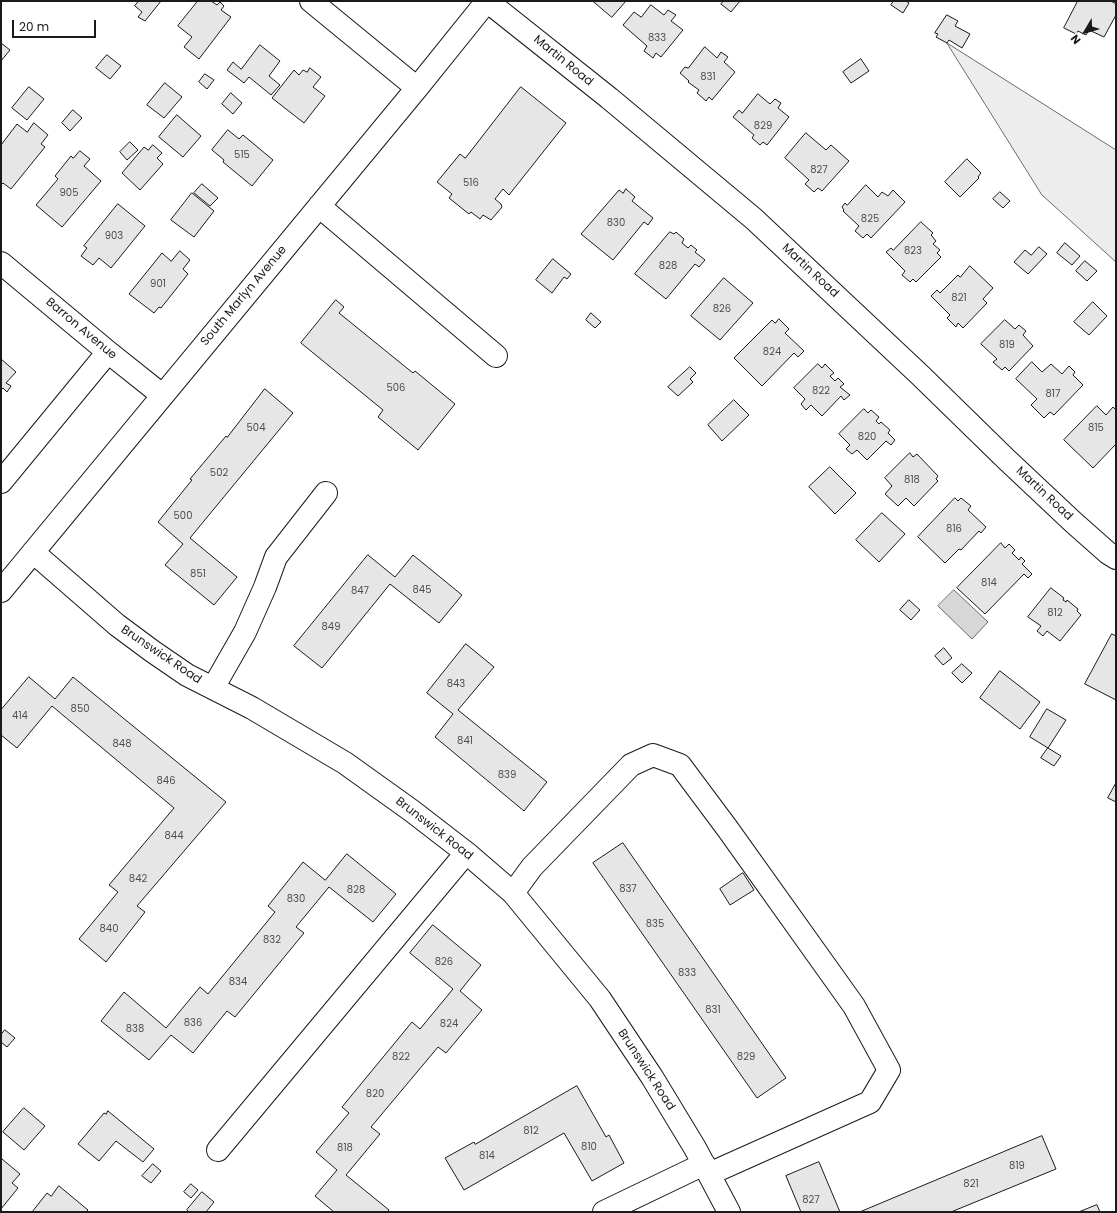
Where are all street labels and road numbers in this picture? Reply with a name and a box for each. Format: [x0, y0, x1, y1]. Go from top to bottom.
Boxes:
street label: Martin Road [530, 33, 596, 89]
street label: Martin Road [779, 241, 841, 301]
street label: South Marlyn Avenue [198, 243, 290, 349]
street label: Barron Avenue [43, 295, 119, 363]
street label: Martin Road [1013, 464, 1075, 524]
street label: Brunswick Road [118, 623, 204, 687]
street label: Brunswick Road [392, 794, 476, 864]
street label: Brunswick Road [614, 1027, 678, 1113]

